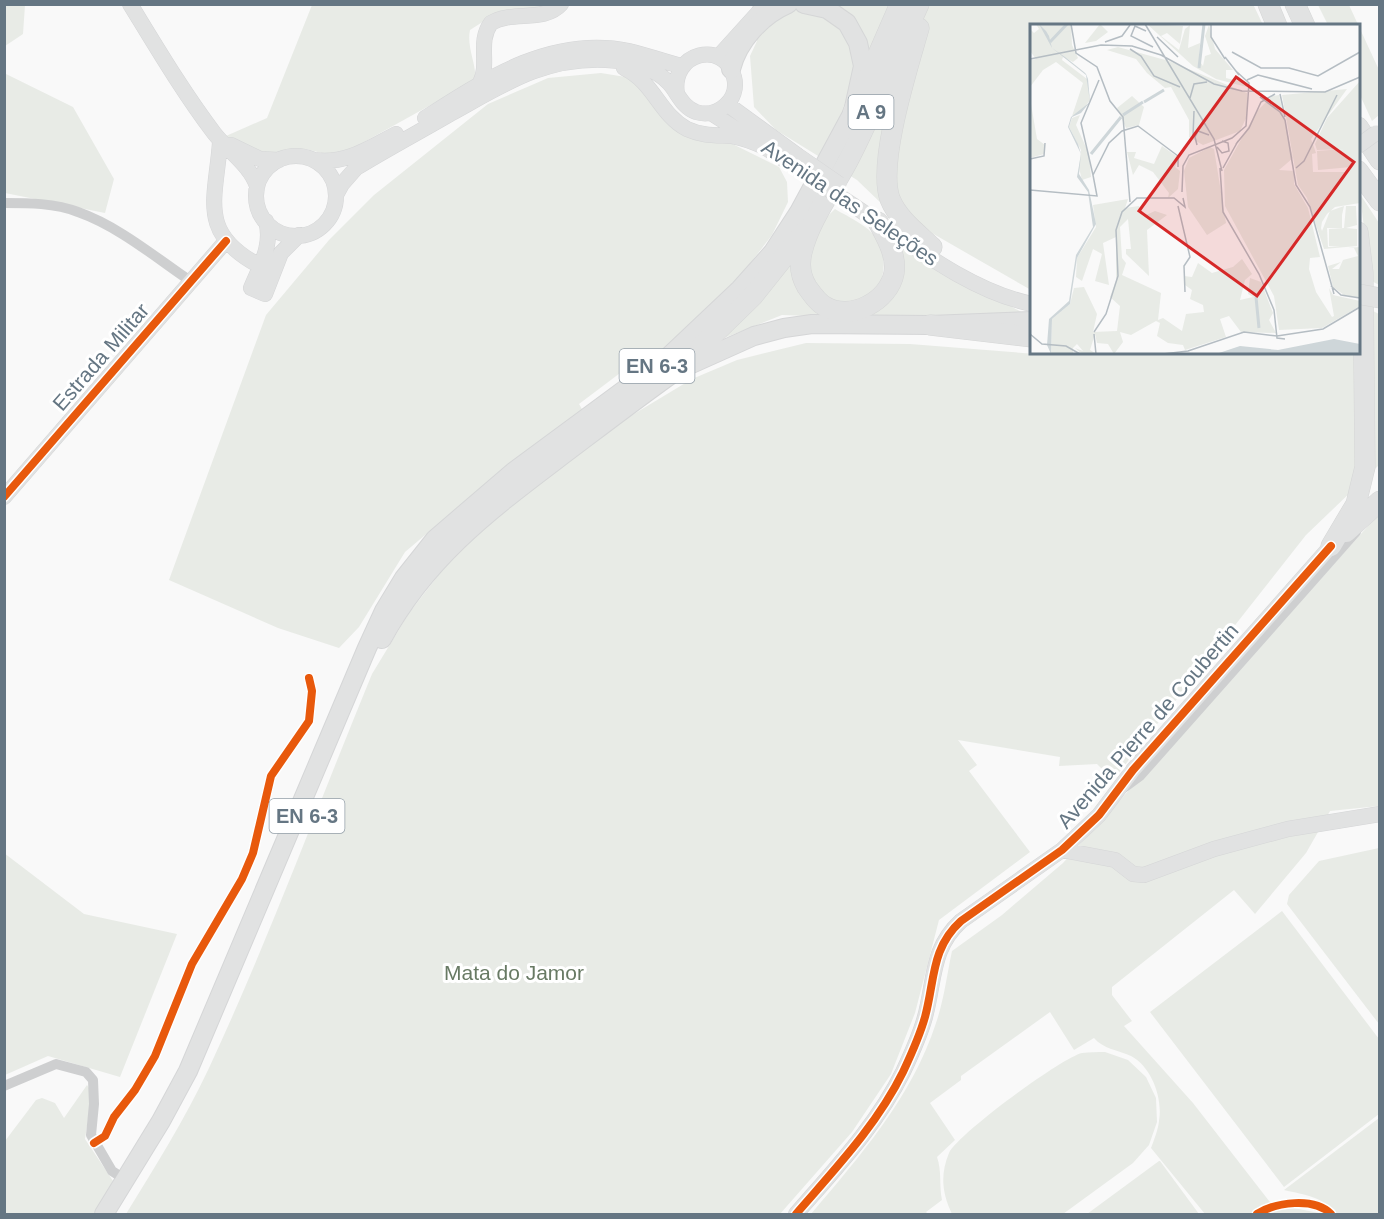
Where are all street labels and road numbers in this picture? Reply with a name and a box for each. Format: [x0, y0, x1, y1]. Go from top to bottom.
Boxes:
road number: A 9 [848, 95, 894, 129]
street label: Avenida das Seleções [758, 135, 943, 270]
street label: Estrada Militar [48, 298, 153, 415]
road number: EN 6-3 [620, 349, 694, 383]
street label: Avenida Pierre de Coubertin [1053, 619, 1243, 833]
road number: EN 6-3 [270, 799, 344, 833]

